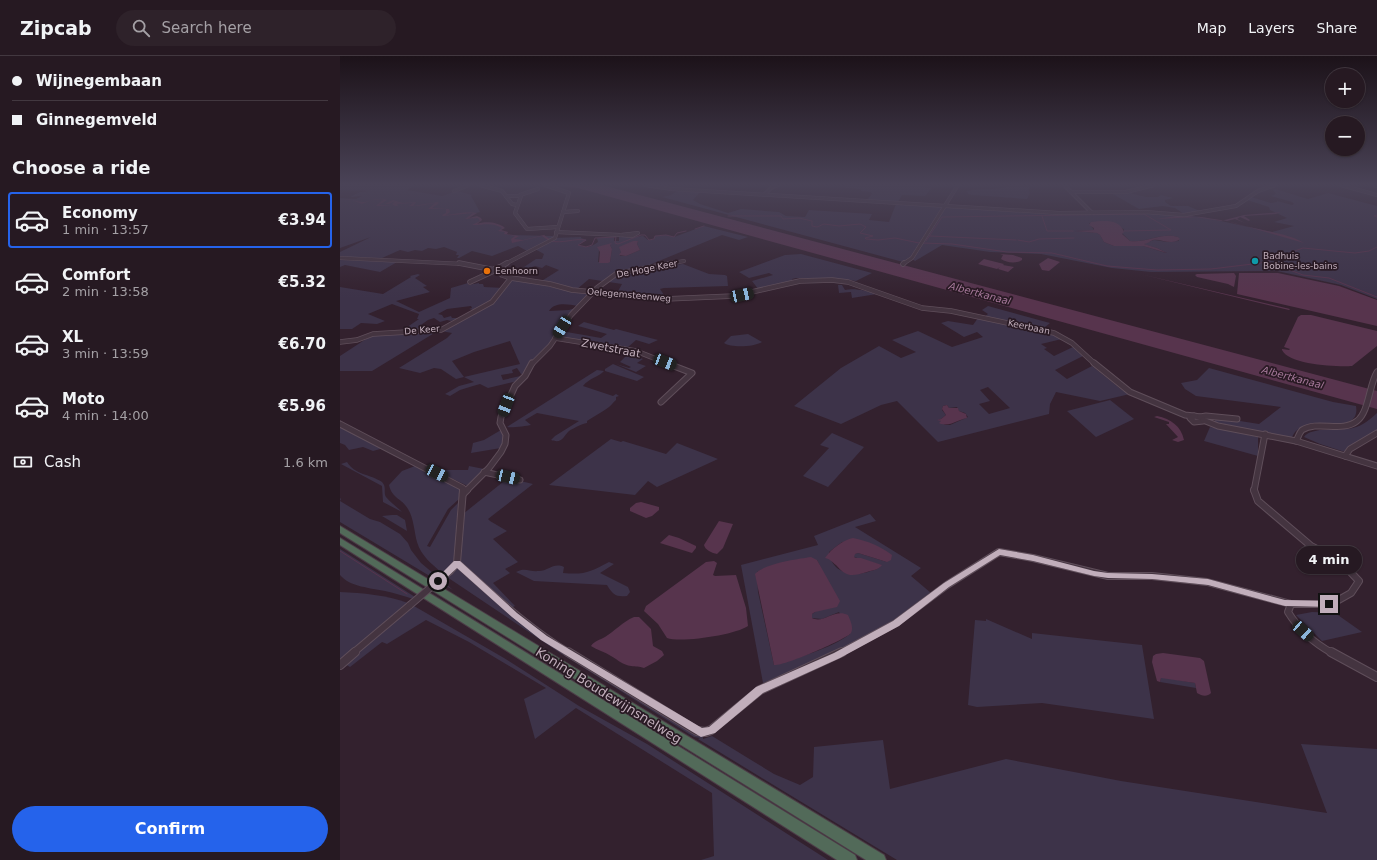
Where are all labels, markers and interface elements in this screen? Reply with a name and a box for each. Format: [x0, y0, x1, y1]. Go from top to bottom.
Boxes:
search box [116, 10, 396, 46]
text: Zipcab [20, 17, 92, 39]
icon: search [130, 17, 152, 39]
text: Search here [162, 19, 252, 37]
text: Map [1197, 20, 1226, 36]
text: Layers [1248, 20, 1295, 36]
text: Share [1317, 20, 1357, 36]
map controls [1325, 68, 1365, 156]
button: + [1325, 68, 1365, 108]
text: Wijnegembaan [36, 72, 162, 90]
text: Ginnegemveld [36, 111, 157, 129]
button: − [1325, 116, 1365, 156]
text: Choose a ride [12, 157, 151, 178]
icon: car [14, 202, 50, 238]
text: Economy [62, 204, 138, 222]
text: €3.94 [279, 211, 326, 229]
text: 1 min · 13:57 [62, 222, 149, 237]
place label: Badhuis Bobine-les-bains [1263, 251, 1338, 271]
marker: Badhuis Bobine-les-bains [1250, 256, 1260, 266]
street label: De Hoge Keer [616, 258, 679, 280]
icon: car [14, 264, 50, 300]
text: Comfort [62, 266, 130, 284]
marker: Eenhoorn [482, 266, 492, 276]
place label: Eenhoorn [495, 266, 538, 276]
text: €5.32 [279, 273, 326, 291]
water label: Albertkanaal [947, 280, 1012, 307]
text: 2 min · 13:58 [62, 284, 149, 299]
street label: Oelegemsteenweg [587, 286, 671, 304]
car [729, 287, 755, 303]
car [551, 314, 573, 340]
street label: Keerbaan [1007, 318, 1051, 336]
street label: De Keer [404, 323, 440, 337]
icon: car [14, 326, 50, 362]
text: XL [62, 328, 83, 346]
text: €6.70 [279, 335, 326, 353]
street label: Zwetstraat [580, 336, 642, 361]
text: 3 min · 13:59 [62, 346, 149, 361]
car [652, 352, 678, 372]
water label: Albertkanaal [1260, 364, 1325, 391]
icon: car [14, 388, 50, 424]
text: Moto [62, 390, 105, 408]
car [496, 392, 516, 418]
text: €5.96 [279, 397, 326, 415]
text: 4 min · 14:00 [62, 408, 149, 423]
icon: cash [12, 451, 34, 473]
text: Cash [44, 453, 81, 471]
text: 1.6 km [283, 455, 328, 470]
car [424, 462, 450, 484]
car [495, 468, 521, 486]
callout: 4 min [1296, 546, 1362, 574]
text: 4 min [1309, 552, 1349, 567]
route start [429, 572, 447, 590]
route end [1320, 595, 1338, 613]
car [1290, 619, 1316, 643]
street label: Koning Boudewijnsnelweg [533, 644, 684, 747]
button: Confirm [12, 806, 328, 852]

